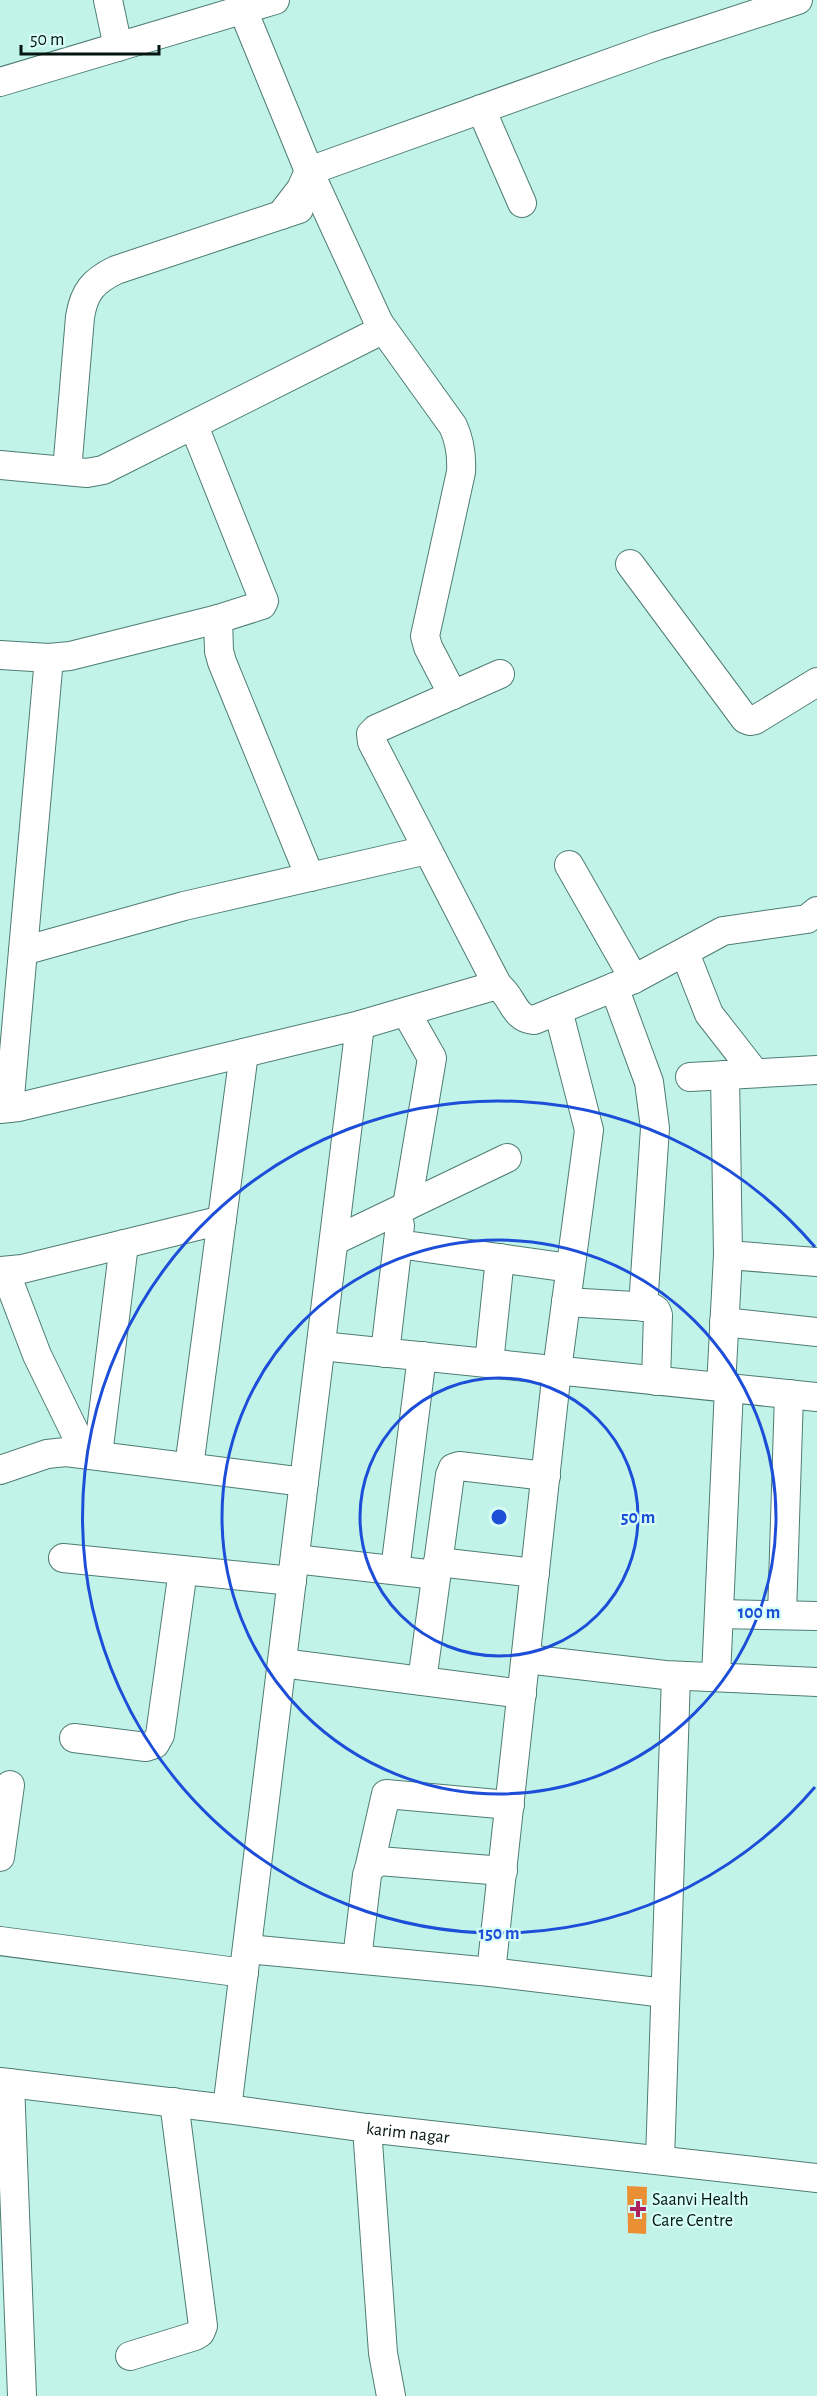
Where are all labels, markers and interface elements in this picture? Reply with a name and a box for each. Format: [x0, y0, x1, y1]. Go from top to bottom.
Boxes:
scale bar [21, 18, 159, 56]
text: 50 m [30, 31, 64, 49]
centre of rings [489, 1507, 509, 1527]
text: 50 m [621, 1509, 655, 1527]
text: 100 m [738, 1604, 780, 1622]
text: 150 m [479, 1925, 519, 1943]
street label: karim nagar [365, 2120, 451, 2147]
place label: Saanvi Health Care Centre [652, 2191, 749, 2230]
marker: Saanvi Health Care Centre [629, 2200, 647, 2218]

